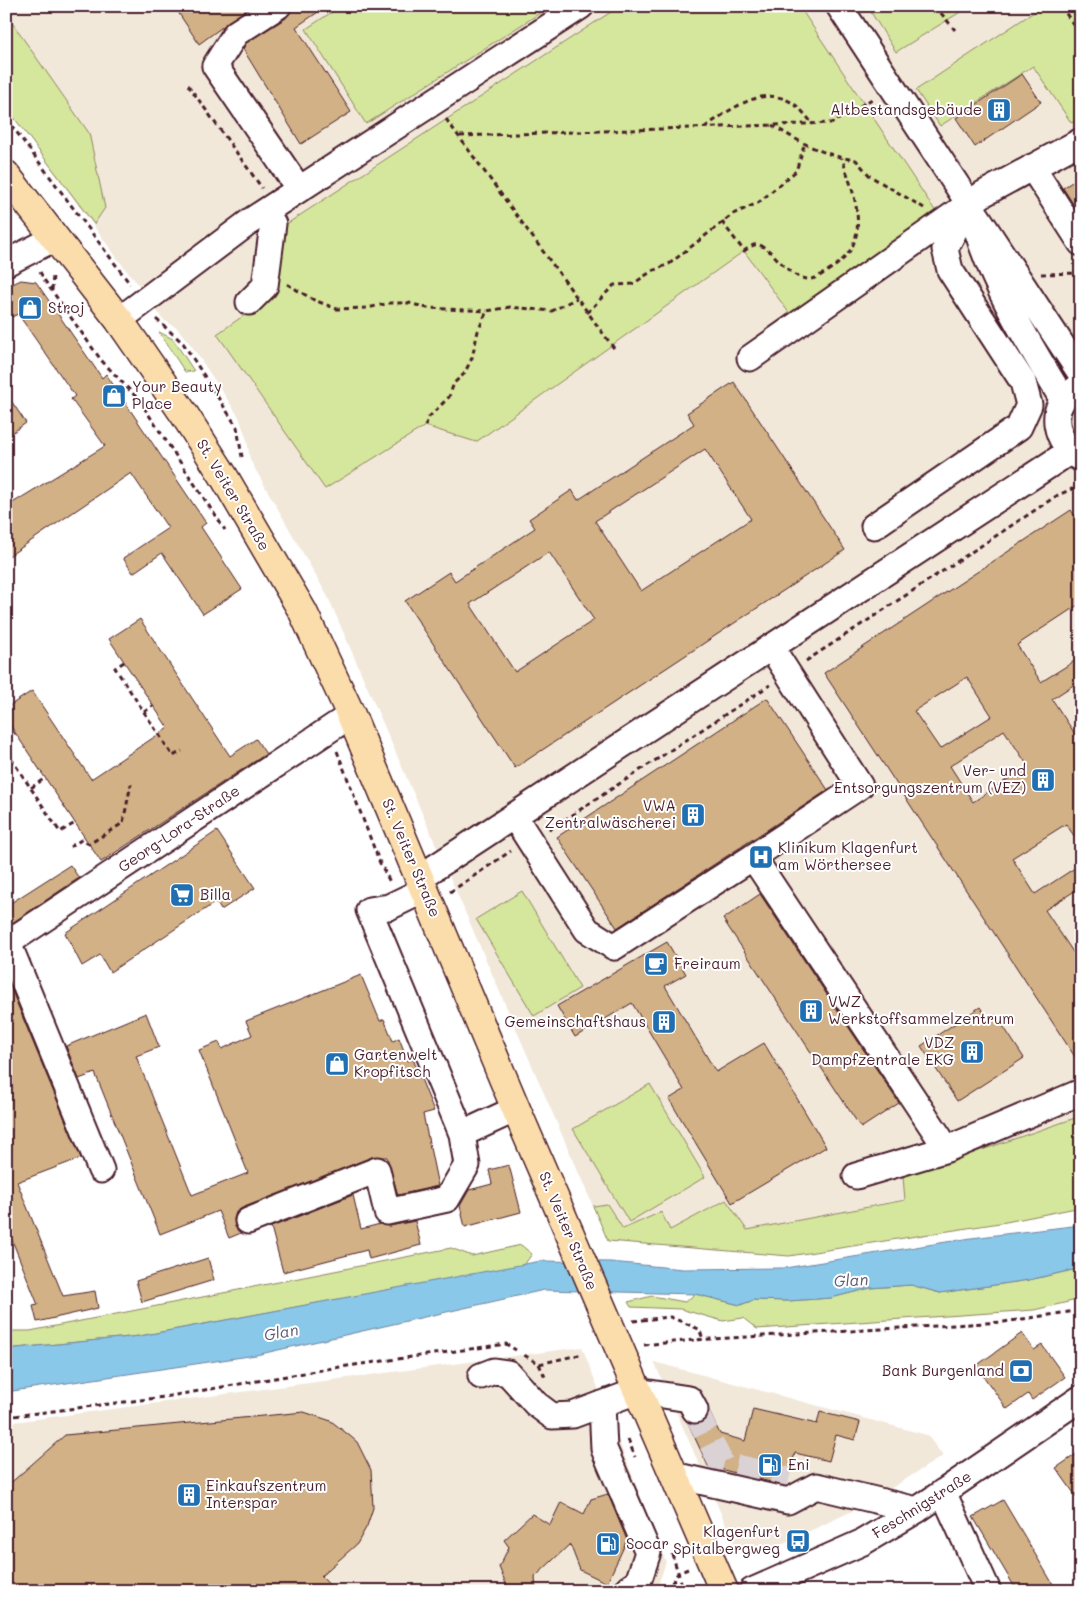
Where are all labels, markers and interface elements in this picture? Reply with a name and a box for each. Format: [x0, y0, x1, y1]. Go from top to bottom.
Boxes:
building icon: Altbestandsgebäude [986, 97, 1012, 123]
place label: Altbestandsgebäude [830, 99, 982, 119]
shop icon: Stroj [17, 295, 43, 321]
place label: Stroj [48, 297, 85, 317]
place label: Your Beauty Place [132, 376, 222, 413]
shop icon: Your Beauty Place [101, 383, 127, 409]
street label: St. Veiter Straße [193, 435, 275, 554]
place label: Ver- und Entsorgungszentrum (VEZ) [834, 760, 1026, 797]
building icon: Ver- und Entsorgungszentrum (VEZ) [1030, 767, 1056, 793]
street label: Georg-Lora-Straße [114, 780, 243, 876]
street label: St. Veiter Straße [378, 795, 446, 920]
place label: VWA Zentralwäscherei [545, 795, 676, 832]
building icon: VWA Zentralwäscherei [680, 802, 706, 828]
place label: Klinikum Klagenfurt am Wörthersee [778, 837, 918, 874]
hospital icon: Klinikum Klagenfurt am Wörthersee [748, 844, 774, 870]
supermarket icon: Billa [169, 882, 195, 908]
place label: Billa [200, 884, 231, 904]
cafe icon: Freiraum [643, 951, 669, 977]
place label: Freiraum [674, 953, 741, 973]
place label: VWZ Werkstoffsammelzentrum [828, 991, 1014, 1028]
building icon: VWZ Werkstoffsammelzentrum [798, 998, 824, 1024]
building icon: Gemeinschaftshaus [651, 1009, 677, 1035]
place label: Gemeinschaftshaus [505, 1011, 646, 1031]
place label: VDZ Dampfzentrale EKG [811, 1032, 954, 1069]
building icon: VDZ Dampfzentrale EKG [959, 1039, 985, 1065]
place label: Gartenwelt Kropfitsch [354, 1044, 437, 1081]
shop icon: Gartenwelt Kropfitsch [324, 1051, 350, 1077]
street label: St. Veiter Straße [535, 1168, 603, 1293]
water label: Glan [833, 1268, 869, 1291]
water label: Glan [262, 1318, 300, 1345]
bank icon: Bank Burgenland [1008, 1358, 1034, 1384]
place label: Bank Burgenland [882, 1360, 1004, 1380]
fuel station icon: Eni [757, 1452, 783, 1478]
place label: Eni [788, 1454, 810, 1474]
street label: Feschnigstraße [868, 1466, 975, 1543]
place label: Einkaufszentrum Interspar [206, 1475, 326, 1512]
building icon: Einkaufszentrum Interspar [176, 1482, 202, 1508]
place label: Klagenfurt Spitalbergweg [673, 1521, 780, 1558]
bus stop icon: Klagenfurt Spitalbergweg [785, 1528, 811, 1554]
fuel station icon: Socar [595, 1531, 621, 1557]
place label: Socar [626, 1533, 669, 1553]

